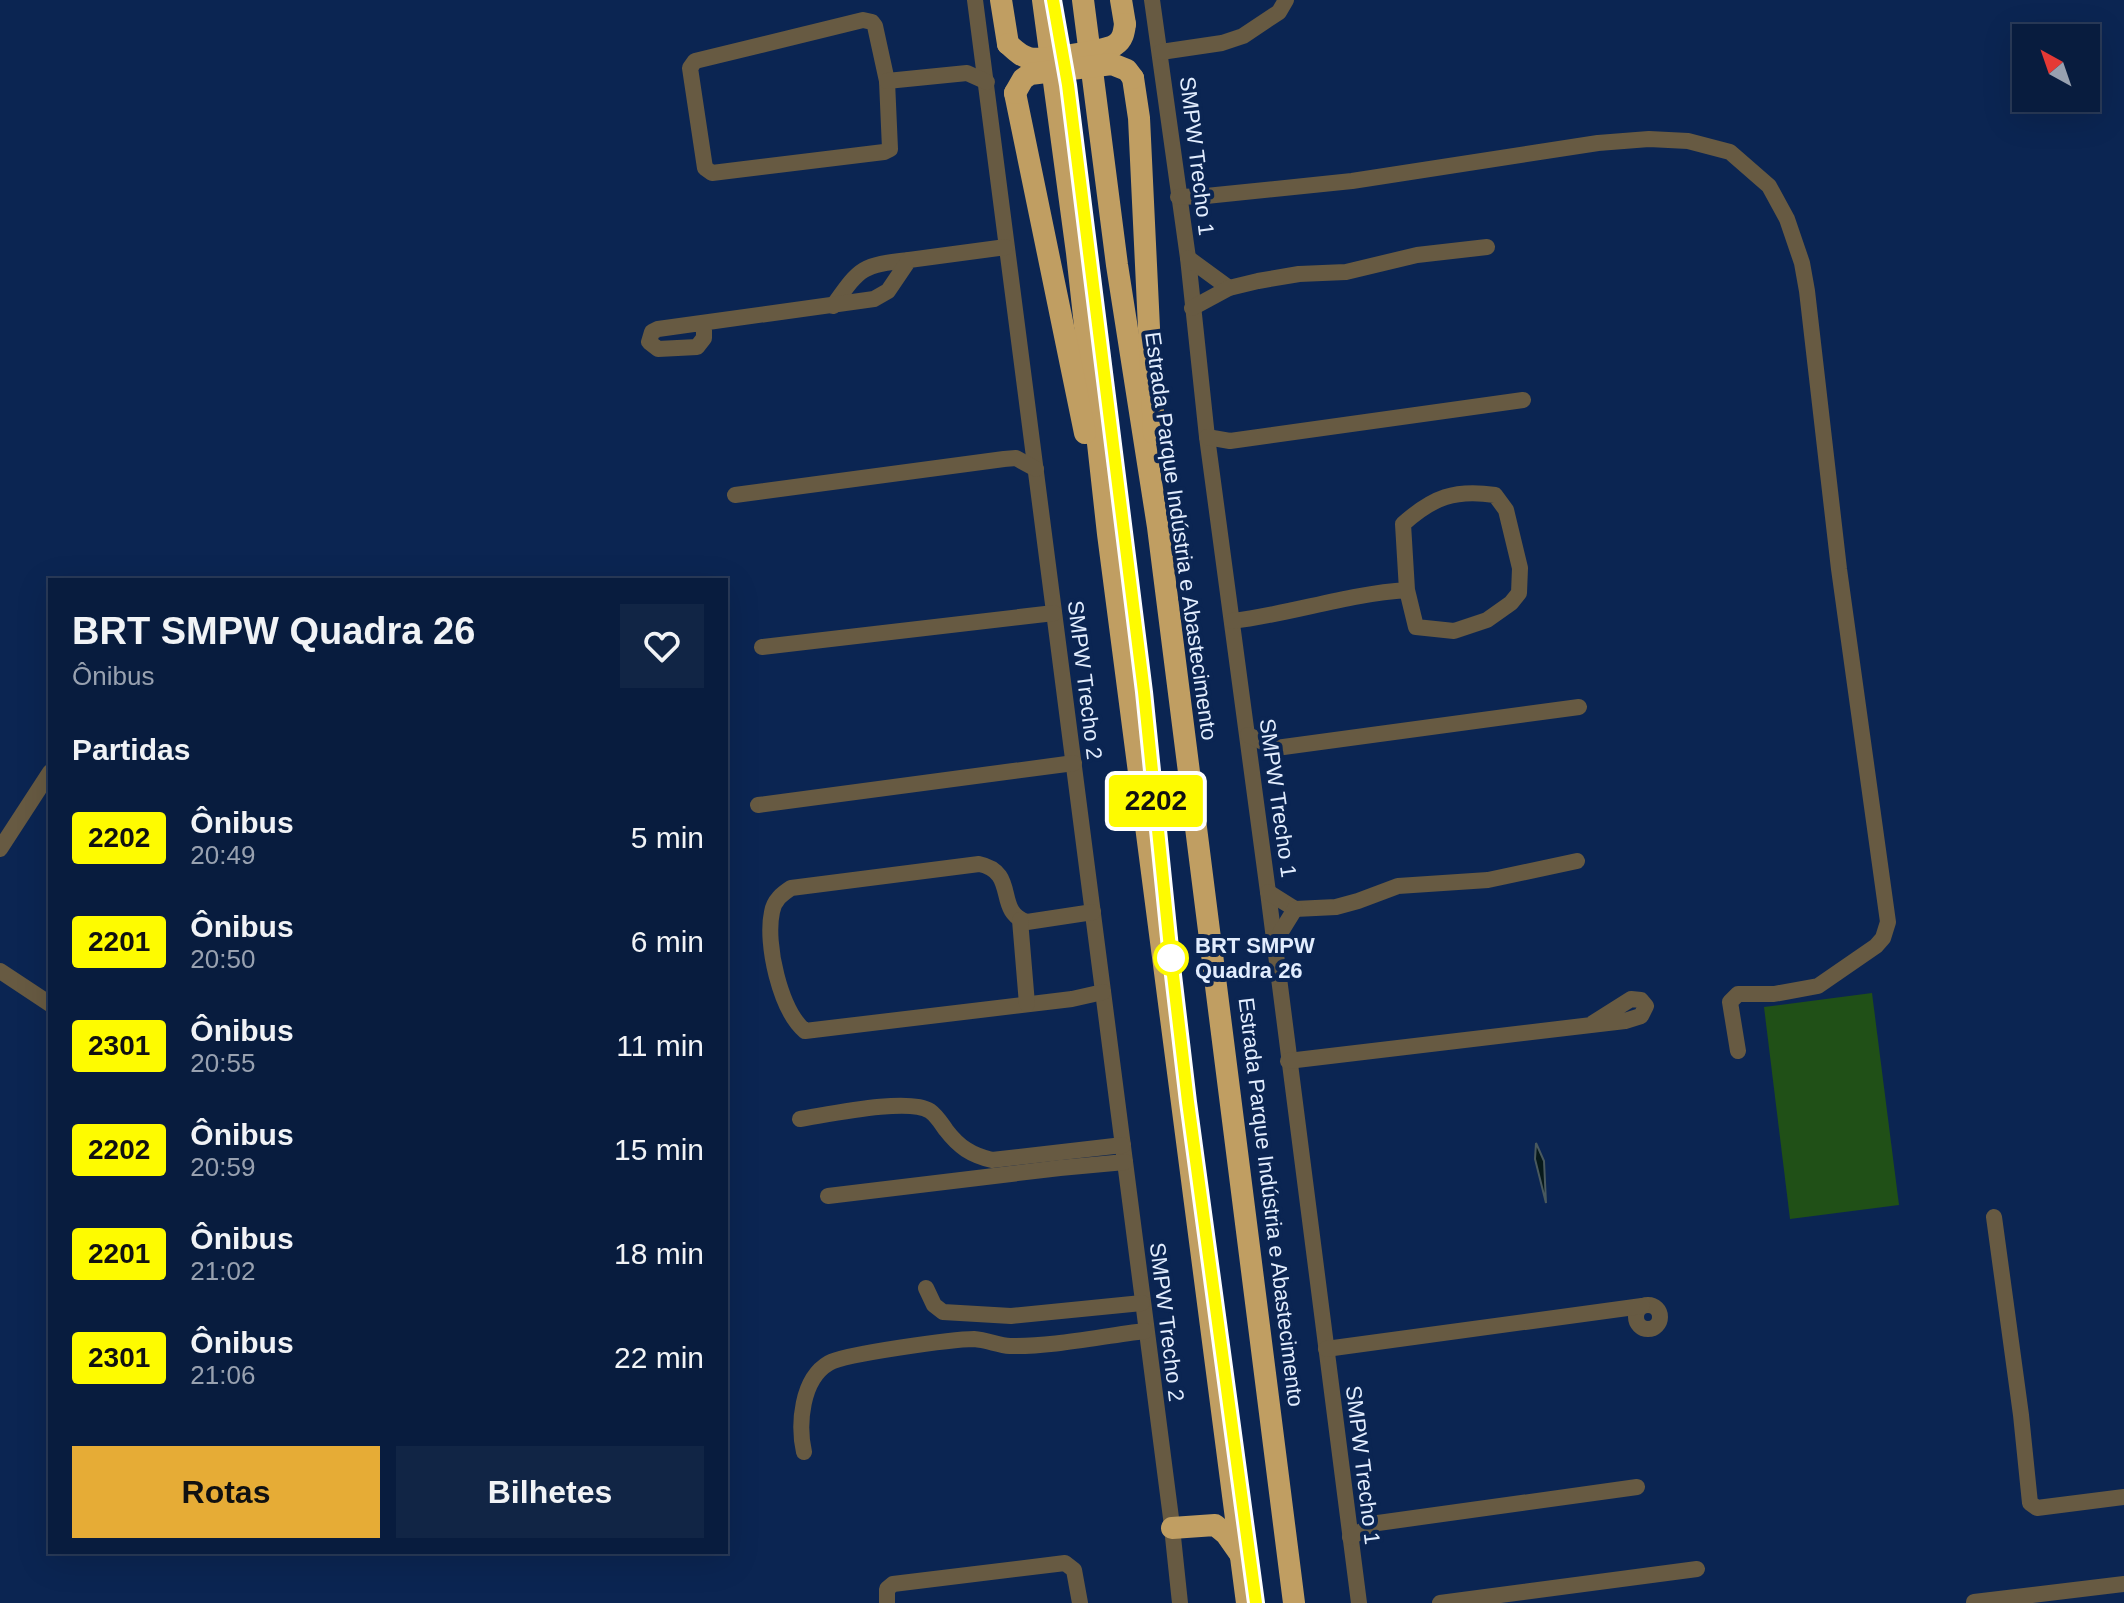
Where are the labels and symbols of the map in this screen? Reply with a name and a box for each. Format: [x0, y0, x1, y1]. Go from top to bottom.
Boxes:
north arrow [2012, 24, 2100, 112]
street label: SMPW Trecho 1 [1175, 75, 1219, 237]
street label: Estrada Parque Indústria e Abastecimento [1140, 330, 1222, 742]
street label: SMPW Trecho 2 [1063, 599, 1107, 761]
street label: SMPW Trecho 1 [1254, 717, 1302, 879]
line badge: 2202 [1100, 775, 1212, 827]
place label: BRT SMPW Quadra 26 [1195, 933, 1315, 983]
marker: BRT SMPW Quadra 26 [1154, 941, 1188, 975]
street label: Estrada Parque Indústria e Abastecimento [1233, 996, 1309, 1408]
street label: SMPW Trecho 2 [1145, 1241, 1189, 1403]
street label: SMPW Trecho 1 [1341, 1384, 1385, 1546]

